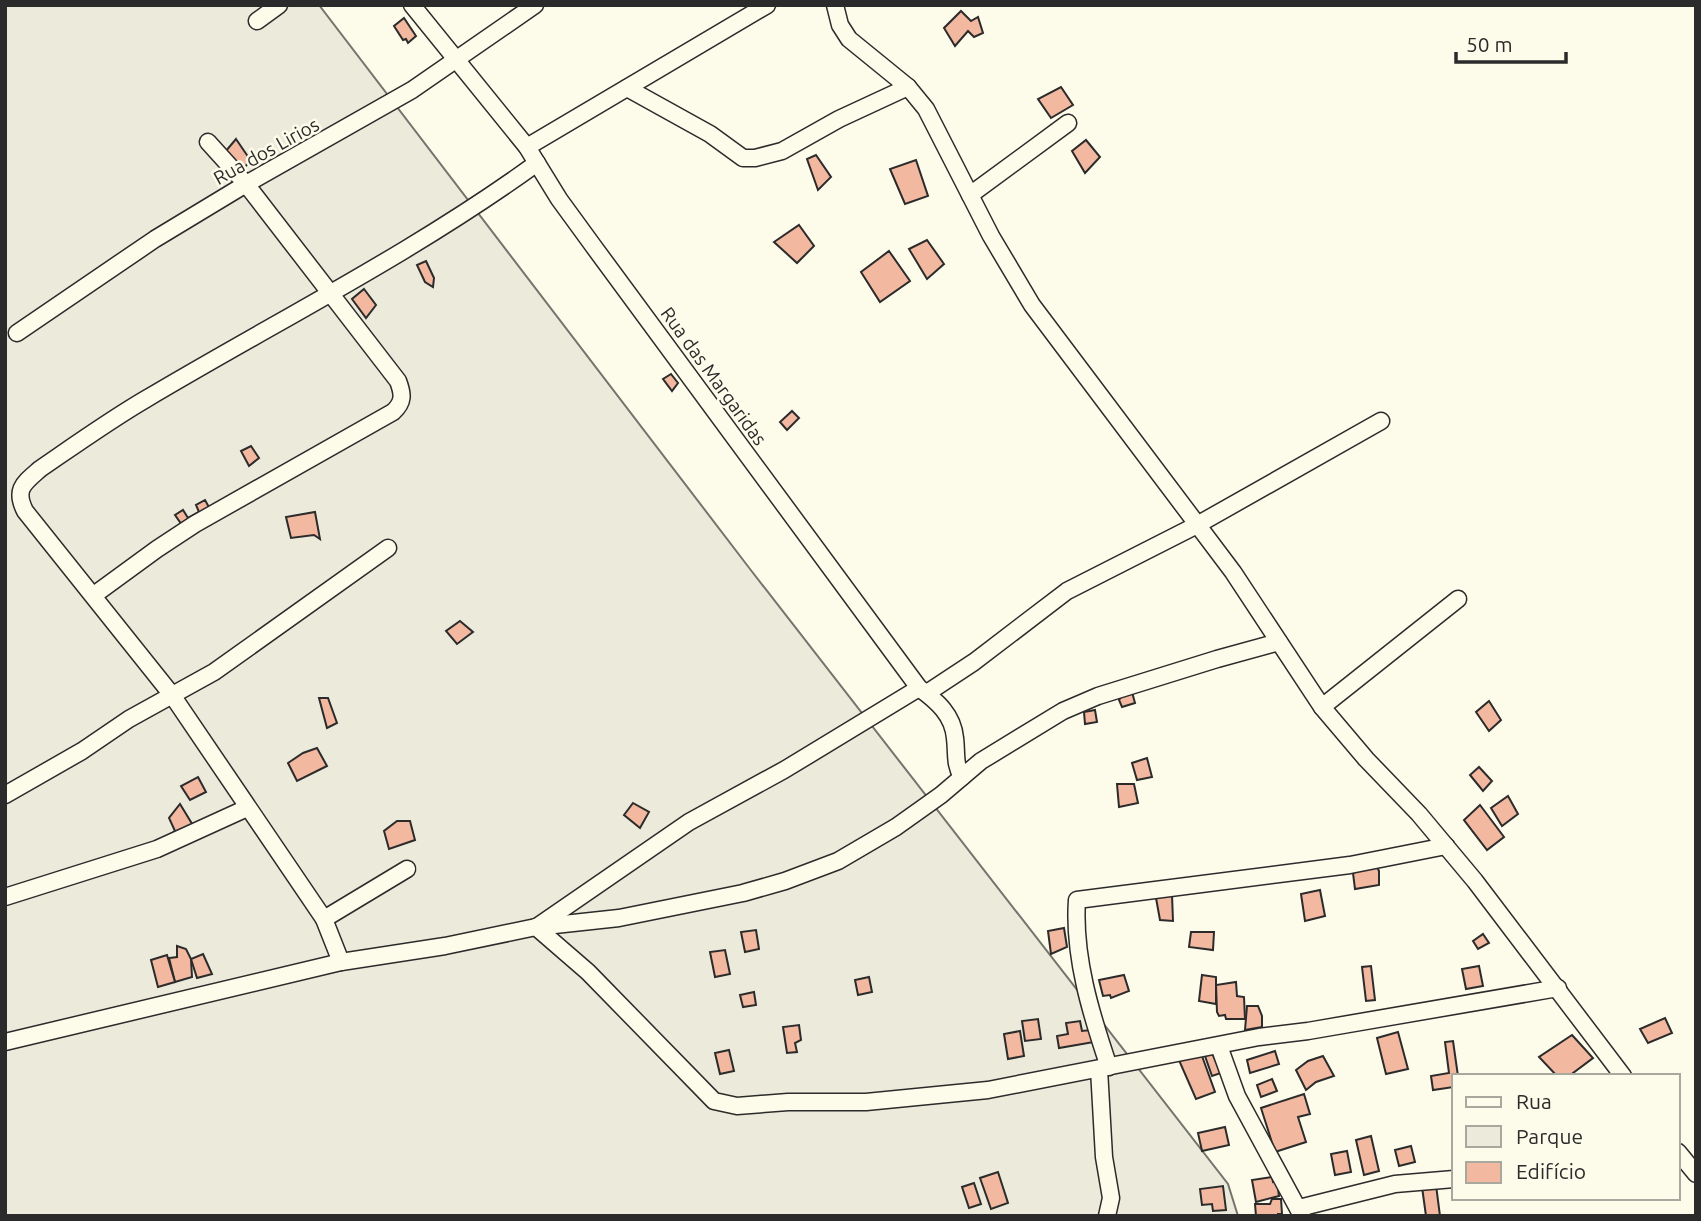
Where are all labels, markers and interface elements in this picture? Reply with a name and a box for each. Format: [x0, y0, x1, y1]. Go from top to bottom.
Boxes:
scale bar [1456, 21, 1566, 65]
text: 50 m [1466, 32, 1513, 56]
street label: Rua dos Lirios [209, 113, 323, 189]
street label: Rua das Margaridas [656, 303, 772, 449]
legend [1452, 1074, 1680, 1200]
text: Rua [1516, 1089, 1552, 1113]
text: Parque [1516, 1124, 1583, 1148]
text: Edifício [1516, 1159, 1586, 1183]

